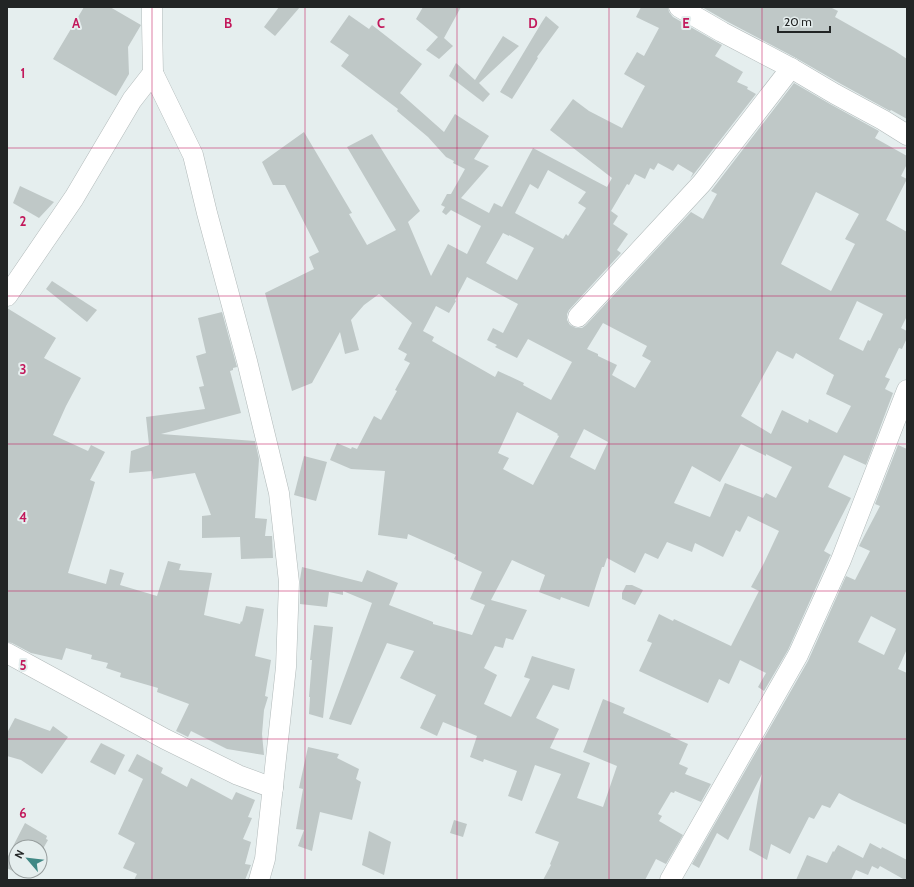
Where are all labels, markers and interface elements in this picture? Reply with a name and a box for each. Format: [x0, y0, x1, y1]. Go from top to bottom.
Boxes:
scale bar [778, 8, 830, 34]
text: 20 m [784, 14, 812, 29]
text: A [72, 15, 81, 31]
text: B [224, 15, 232, 31]
text: C [377, 15, 385, 31]
text: D [528, 15, 538, 31]
text: E [682, 15, 690, 31]
text: 1 [21, 65, 25, 81]
text: 2 [20, 213, 27, 229]
text: 3 [19, 361, 27, 377]
text: 4 [19, 509, 27, 525]
text: 5 [20, 657, 27, 673]
text: 6 [19, 805, 27, 821]
north arrow [8, 839, 48, 879]
text: N [11, 848, 27, 861]

